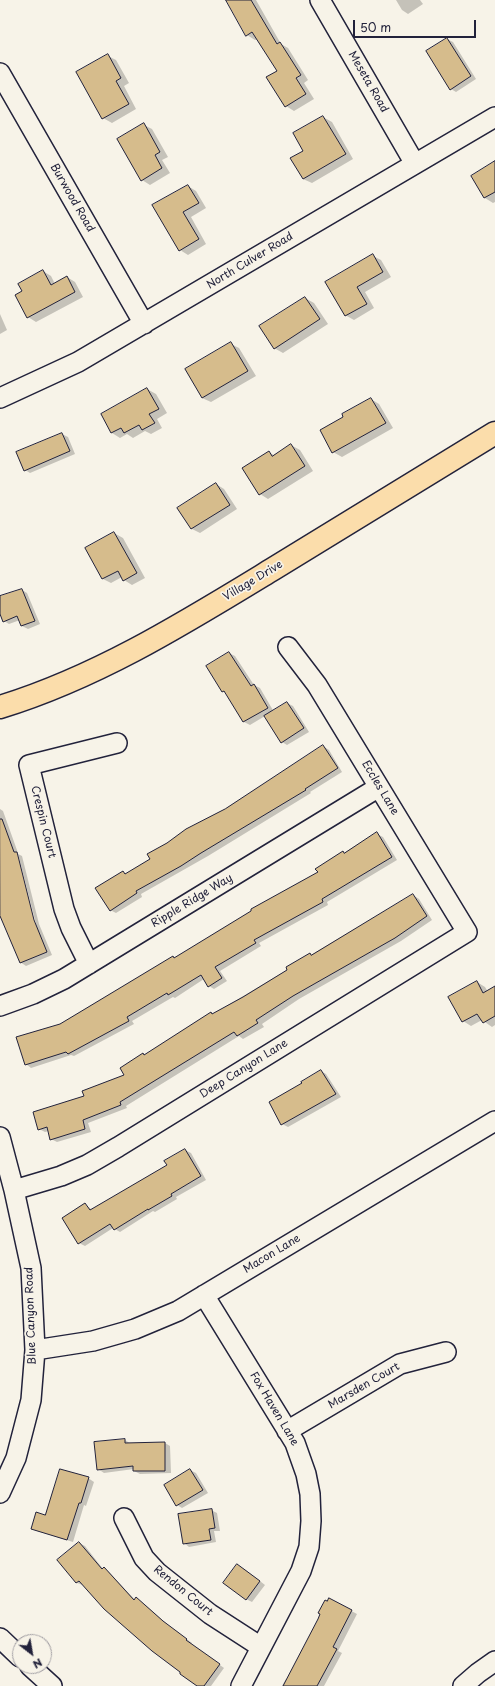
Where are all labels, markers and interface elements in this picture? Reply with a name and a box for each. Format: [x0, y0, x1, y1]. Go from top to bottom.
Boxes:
scale bar [355, 12, 478, 38]
text: 50 m [360, 18, 391, 36]
street label: Meseta Road [345, 49, 391, 115]
street label: Burwood Road [47, 161, 97, 235]
street label: North Culver Road [204, 230, 296, 292]
street label: Village Drive [221, 558, 285, 604]
street label: Eccles Lane [359, 758, 401, 818]
street label: Crespin Court [28, 785, 58, 859]
street label: Ripple Ridge Way [149, 871, 235, 931]
street label: Deep Canyon Lane [198, 1037, 290, 1101]
street label: Macon Lane [241, 1232, 303, 1276]
street label: Blue Canyon Road [23, 1267, 39, 1365]
street label: Marsden Court [326, 1360, 402, 1412]
street label: Fox Haven Lane [247, 1370, 301, 1448]
street label: Rendon Court [151, 1563, 215, 1619]
north arrow [12, 1634, 52, 1674]
text: N [30, 1654, 46, 1673]

